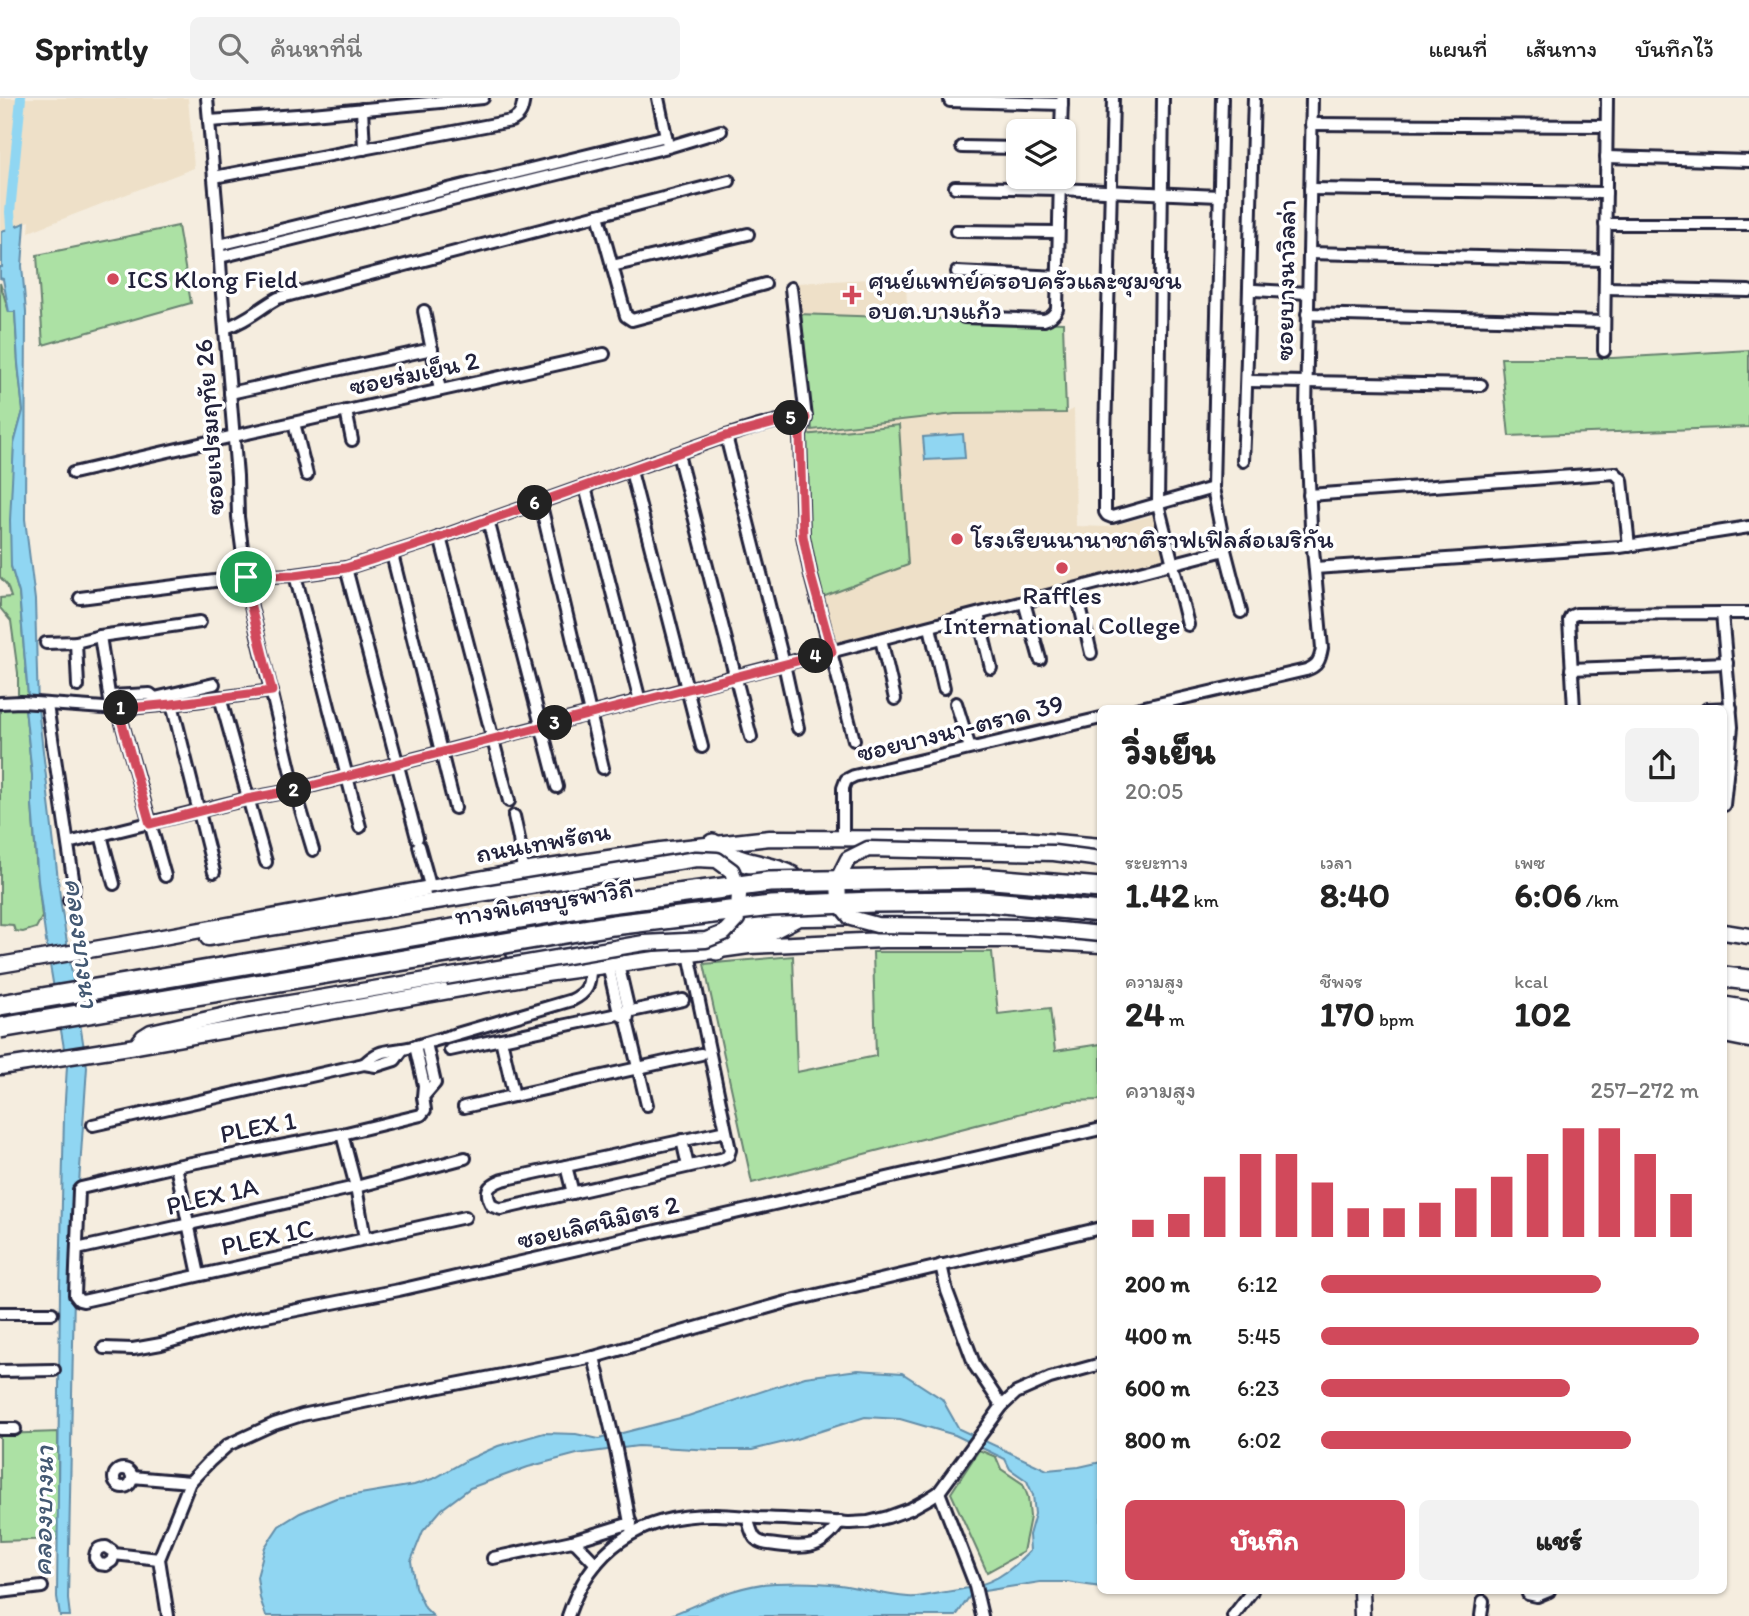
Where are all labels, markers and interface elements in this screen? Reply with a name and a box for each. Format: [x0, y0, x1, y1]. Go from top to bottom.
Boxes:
search box [190, 17, 680, 80]
text: Sprintly [35, 29, 148, 68]
icon: search [214, 29, 252, 67]
text: ค้นหาที่นี่ [270, 32, 362, 64]
text: แผนที่ [1428, 34, 1487, 63]
text: เส้นทาง [1525, 34, 1597, 63]
text: บันทึกไว้ [1635, 34, 1714, 63]
map controls [1006, 119, 1076, 189]
button: layers [1006, 119, 1076, 189]
street label: ซอยบางนาวิลล่า [1268, 199, 1302, 361]
place label: ICS Klong Field [127, 263, 298, 295]
place label: ศุนย์แพทย์ครอบครัวและชุมชน อบต.บางแก้ว [868, 264, 1182, 326]
marker: ICS Klong Field [105, 271, 121, 287]
marker: ศุนย์แพทย์ครอบครัวและชุมชน อบต.บางแก้ว [842, 285, 862, 305]
street label: ซอยเปรมฤทัย 26 [187, 338, 231, 516]
street label: ซอยร่มเย็น 2 [346, 344, 482, 402]
pin: 5 [774, 400, 808, 436]
text: 5 [786, 406, 795, 429]
pin: 6 [518, 486, 552, 520]
text: 6 [529, 491, 540, 514]
place label: โรงเรียนนานาชาติราฟเฟิลส์อเมริกัน [970, 523, 1334, 555]
marker: โรงเรียนนานาชาติราฟเฟิลส์อเมริกัน [949, 531, 965, 547]
pin [216, 547, 276, 607]
icon: arrive [227, 558, 265, 596]
marker: Raffles International College [1054, 560, 1070, 576]
place label: Raffles International College [943, 579, 1181, 641]
pin: 4 [798, 638, 834, 674]
text: 4 [810, 644, 821, 667]
street label: ซอยบางนา-ตราด 39 [853, 687, 1067, 769]
pin: 1 [104, 690, 138, 726]
text: 1 [116, 696, 125, 719]
pin: 3 [538, 706, 572, 740]
text: 3 [549, 711, 560, 734]
text: วิ่งเย็น [1125, 728, 1216, 774]
button: share [1625, 728, 1699, 802]
pin: 2 [276, 772, 312, 808]
text: 20:05 [1125, 777, 1183, 805]
text: 2 [289, 778, 299, 801]
street label: ถนนเทพรัตน [473, 814, 613, 870]
text: ระยะทาง [1125, 851, 1188, 874]
text: เวลา [1320, 851, 1352, 874]
text: เพซ [1514, 851, 1545, 874]
street label: ทางพิเศษบูรพาวิถี [452, 872, 636, 934]
text: 1.42 [1125, 874, 1189, 916]
text: 8:40 [1320, 874, 1390, 916]
text: 6:06 [1514, 874, 1582, 916]
water label: คลองบางนา [58, 876, 108, 1011]
text: km [1189, 889, 1219, 912]
text: /km [1582, 889, 1619, 912]
text: ความสูง [1125, 970, 1183, 993]
text: ชีพจร [1320, 970, 1363, 993]
text: kcal [1514, 970, 1548, 993]
text: 24 [1125, 993, 1164, 1035]
text: 170 [1320, 993, 1375, 1035]
text: 102 [1514, 993, 1571, 1035]
text: m [1164, 1008, 1185, 1031]
text: bpm [1375, 1008, 1414, 1031]
text: ความสูง [1125, 1076, 1196, 1104]
text: 257–272 m [1590, 1076, 1699, 1104]
street label: PLEX 1 [217, 1104, 299, 1150]
street label: PLEX 1A [163, 1170, 261, 1222]
street label: ซอยเลิศนิมิตร 2 [514, 1188, 682, 1256]
street label: PLEX 1C [218, 1212, 316, 1262]
text: 200 m [1125, 1270, 1190, 1298]
text: 6:12 [1237, 1270, 1278, 1298]
text: 400 m [1125, 1322, 1192, 1350]
text: 5:45 [1237, 1322, 1281, 1350]
text: 600 m [1125, 1374, 1190, 1402]
text: 6:23 [1237, 1374, 1279, 1402]
text: 800 m [1125, 1426, 1190, 1454]
text: 6:02 [1237, 1426, 1281, 1454]
water label: คลองบางนา [24, 1444, 60, 1577]
button: บันทึก [1125, 1500, 1405, 1580]
button: แชร์ [1419, 1500, 1699, 1580]

